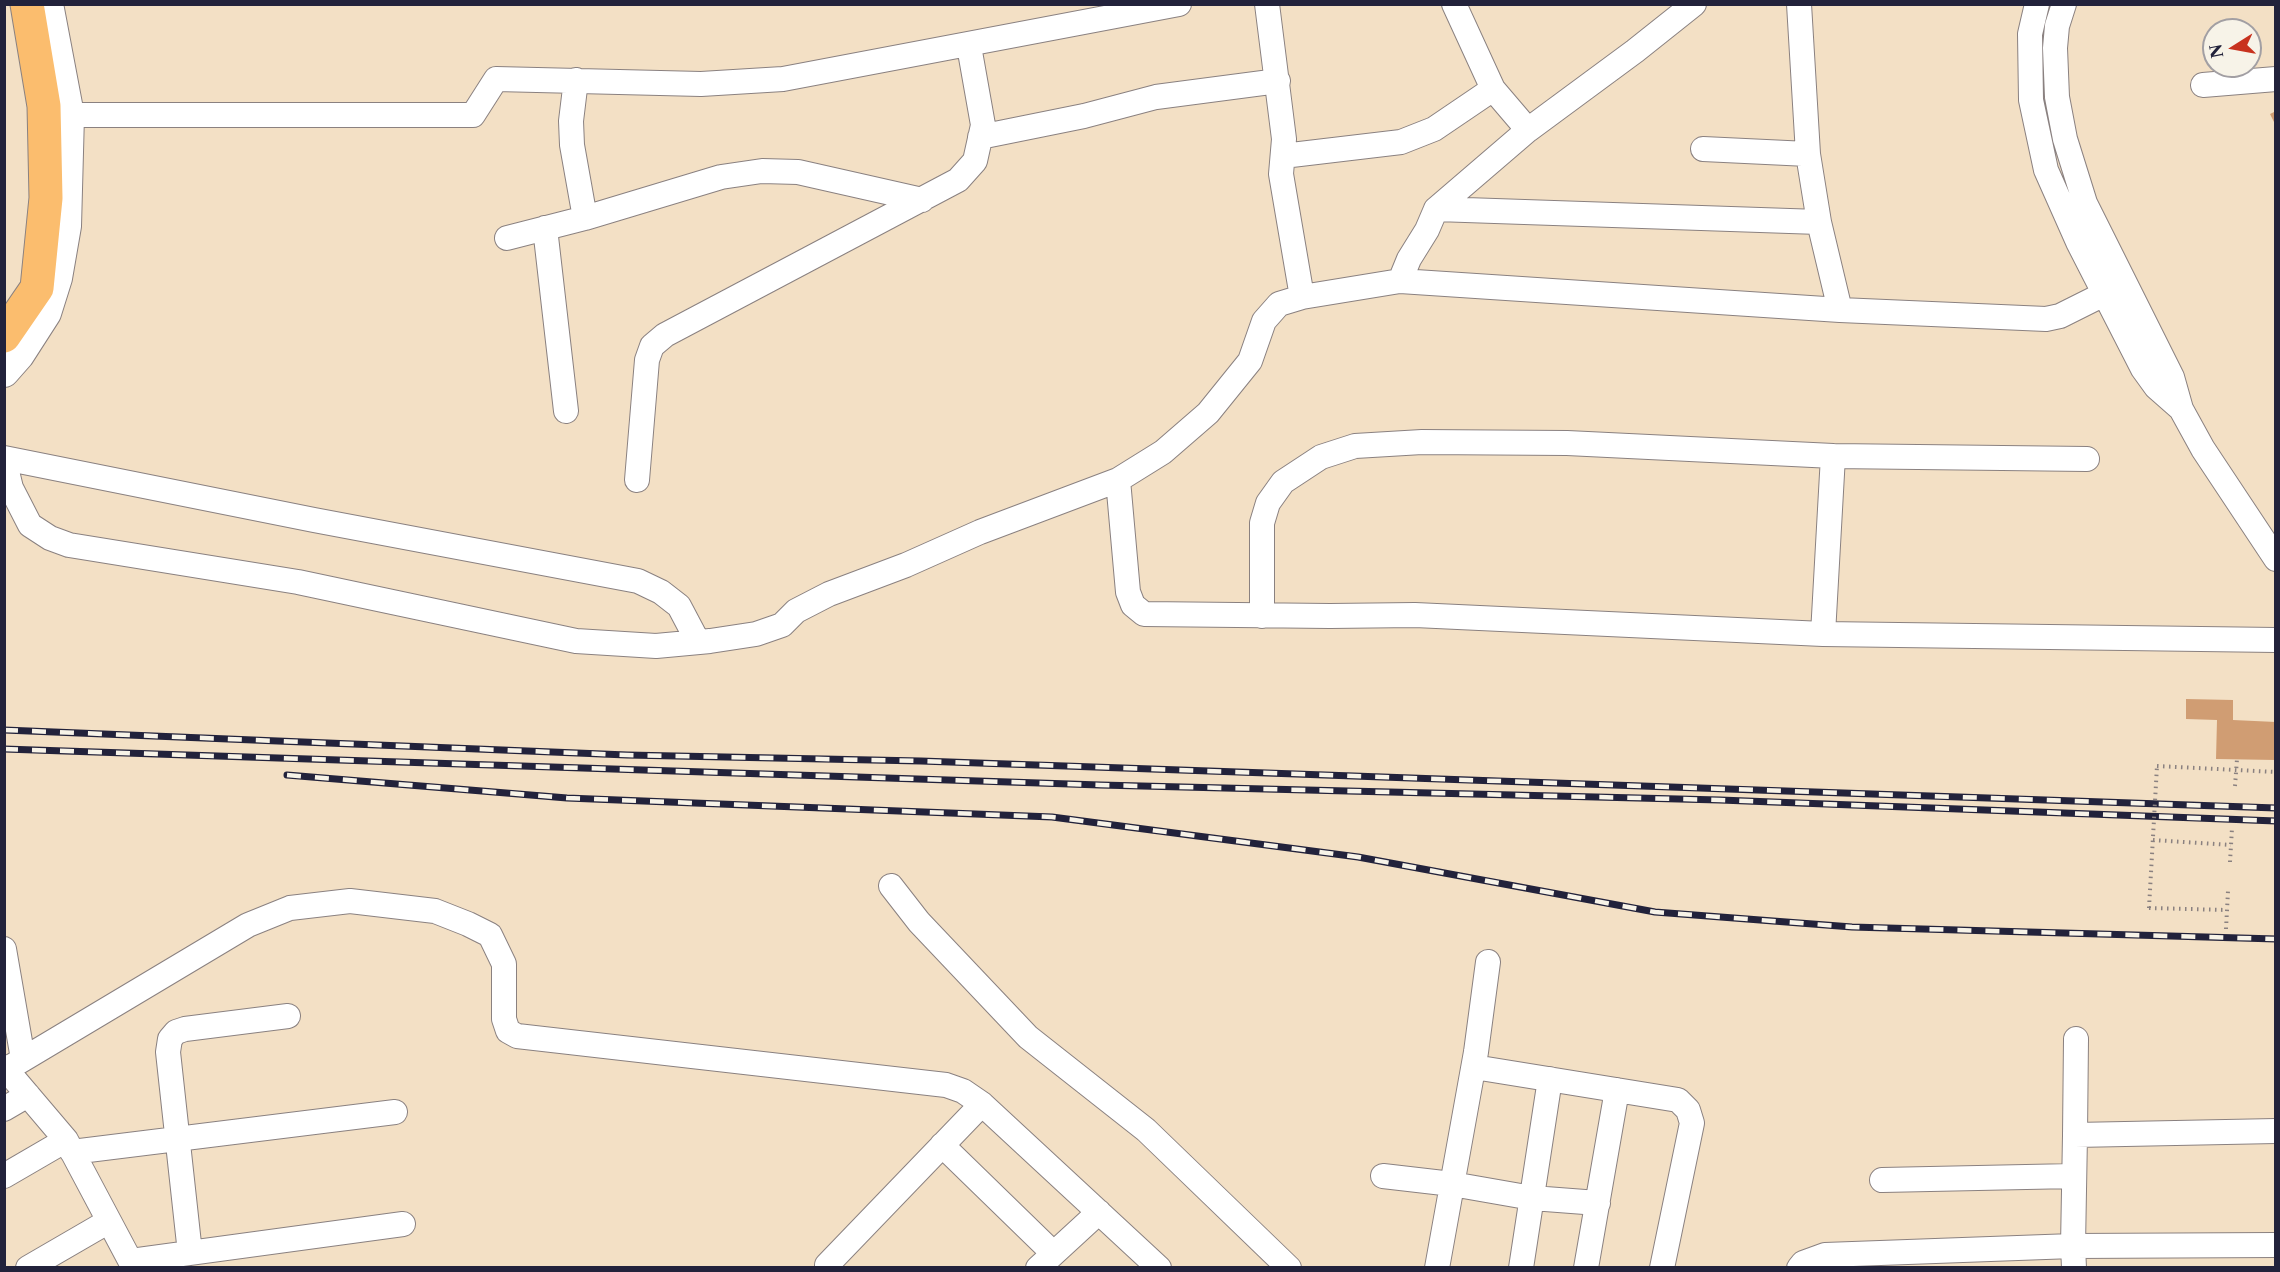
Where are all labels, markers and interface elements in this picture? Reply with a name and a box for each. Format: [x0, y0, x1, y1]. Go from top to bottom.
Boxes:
north arrow [2202, 18, 2262, 78]
text: N [2205, 42, 2227, 60]

